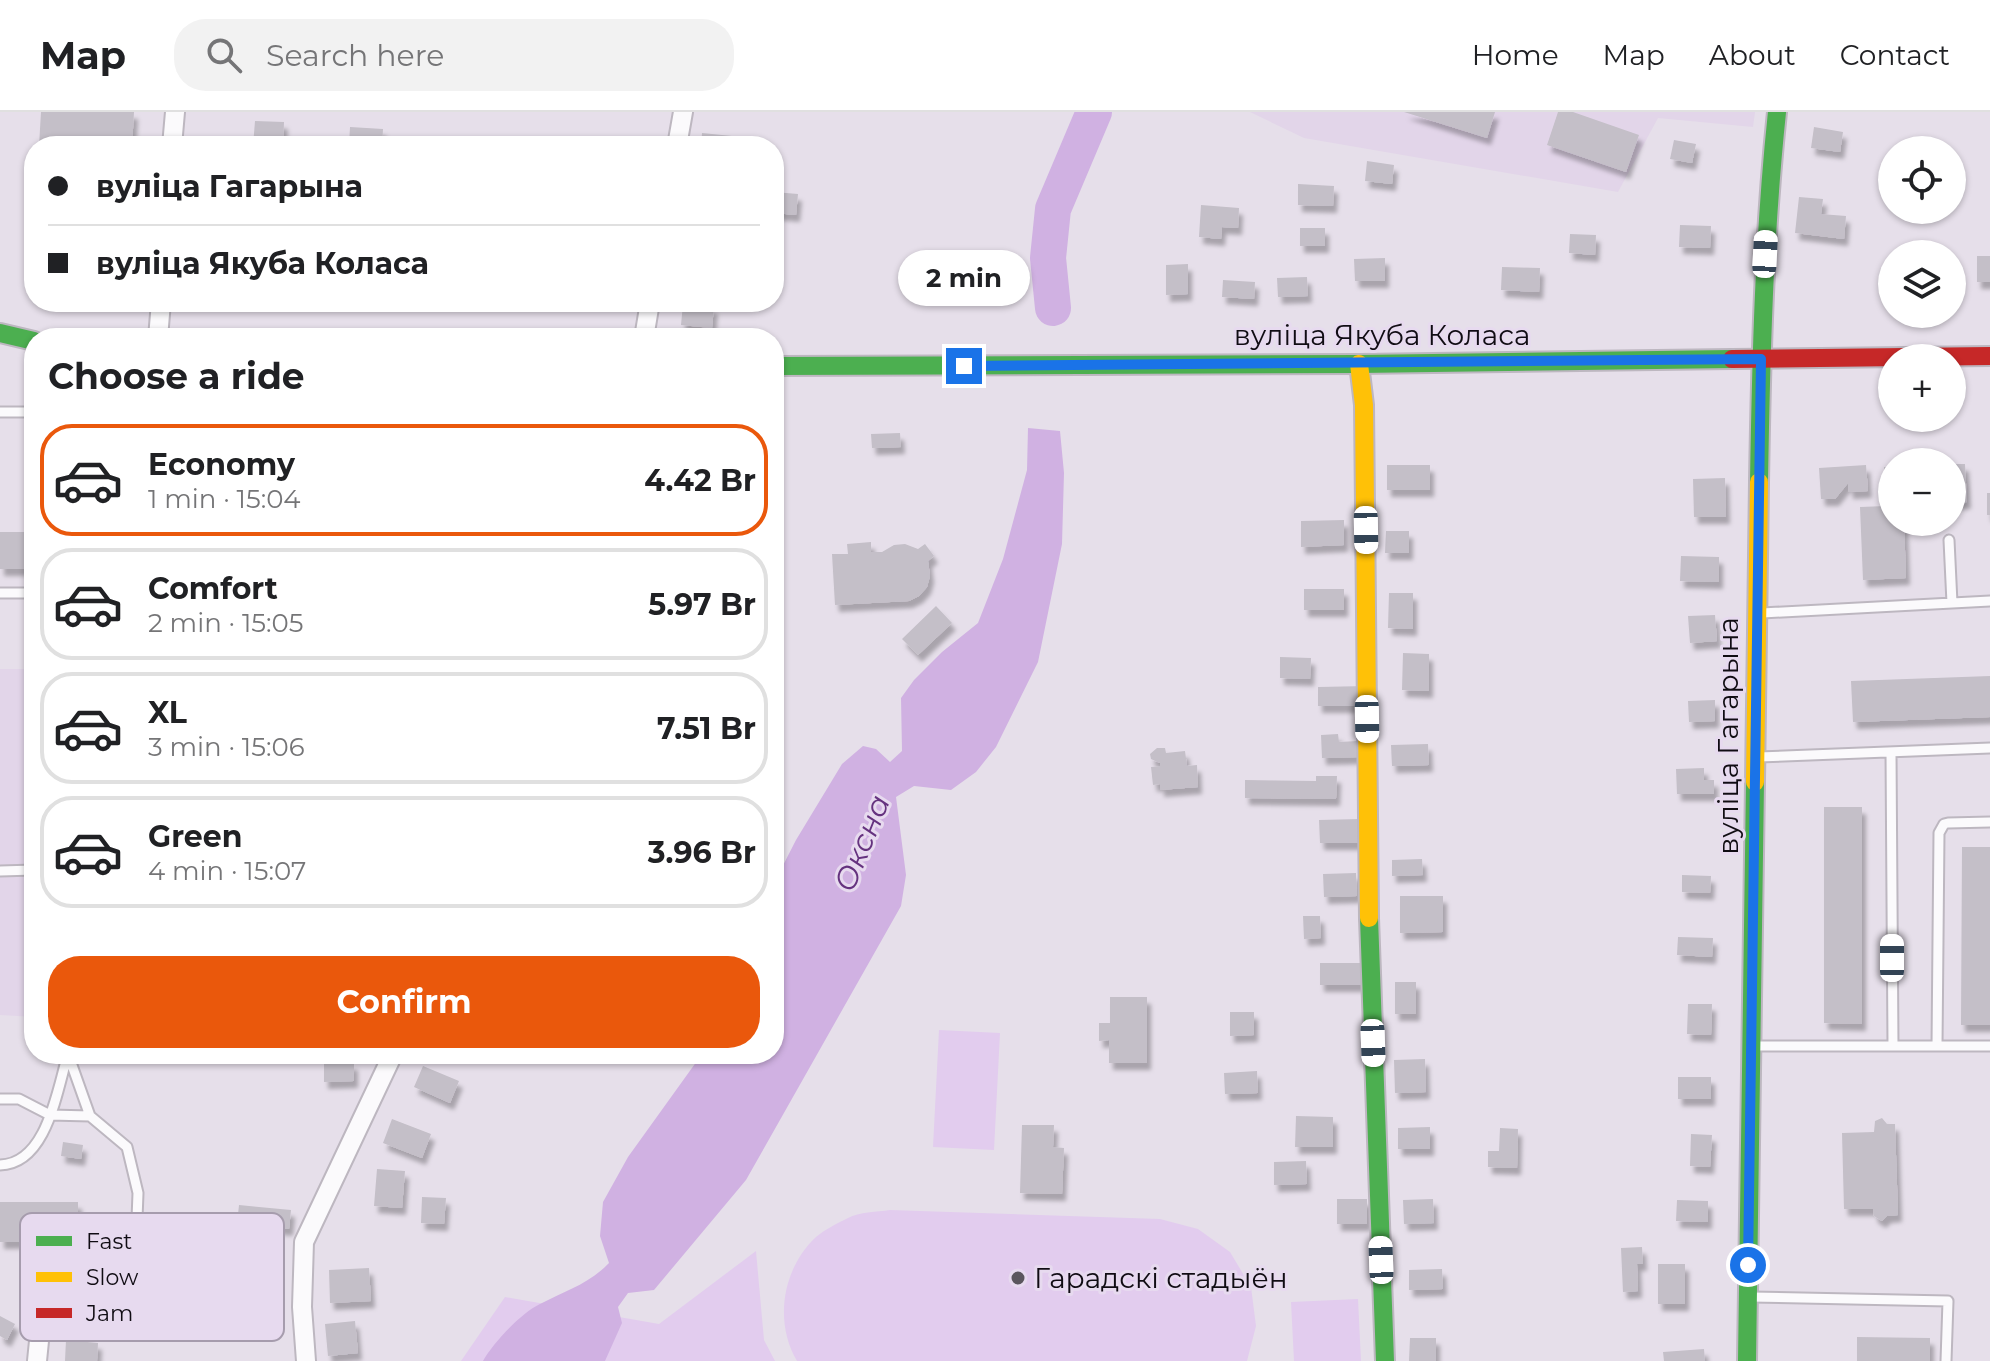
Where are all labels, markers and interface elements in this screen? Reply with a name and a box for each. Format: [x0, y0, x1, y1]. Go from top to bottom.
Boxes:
search box [174, 19, 734, 91]
text: Map [40, 32, 126, 79]
icon: search [202, 33, 246, 77]
text: Search here [266, 37, 444, 74]
text: Home [1472, 38, 1559, 72]
text: Map [1603, 38, 1665, 72]
text: About [1709, 38, 1796, 72]
text: Contact [1840, 38, 1950, 72]
map controls [1878, 136, 1966, 536]
button: locate [1878, 136, 1966, 224]
text: вуліца Гагарына [96, 168, 363, 205]
car [1752, 229, 1778, 279]
button: layers [1878, 240, 1966, 328]
text: вуліца Якуба Коласа [96, 245, 429, 282]
callout: 2 min [898, 250, 1030, 306]
text: 2 min [926, 262, 1002, 294]
street label: вуліца Якуба Коласа [1234, 318, 1530, 352]
button: + [1878, 344, 1966, 432]
route end [946, 348, 982, 384]
text: Choose a ride [48, 354, 305, 398]
icon: car [52, 444, 124, 516]
text: Economy [148, 446, 295, 483]
button: − [1878, 448, 1966, 536]
text: 4.42 Br [644, 462, 756, 499]
text: 1 min · 15:04 [148, 483, 301, 515]
car [1354, 506, 1378, 554]
icon: car [52, 568, 124, 640]
text: Comfort [148, 570, 278, 607]
text: 5.97 Br [648, 586, 756, 623]
text: 2 min · 15:05 [148, 607, 303, 639]
street label: вуліца Гагарына [1711, 617, 1745, 855]
icon: car [52, 692, 124, 764]
text: XL [148, 694, 187, 731]
car [1355, 695, 1379, 743]
text: 7.51 Br [657, 710, 756, 747]
text: 3 min · 15:06 [148, 731, 304, 763]
water label: Оксна [826, 789, 898, 897]
icon: car [52, 816, 124, 888]
text: Green [148, 818, 242, 855]
text: 3.96 Br [648, 834, 756, 871]
text: 4 min · 15:07 [148, 855, 306, 887]
car [1880, 934, 1904, 982]
button: Confirm [48, 956, 760, 1048]
car [1360, 1019, 1386, 1067]
legend [20, 1213, 284, 1341]
text: Fast [86, 1228, 132, 1255]
car [1368, 1236, 1394, 1284]
route start [1730, 1247, 1766, 1283]
place label: Гарадскі стадыён [1034, 1261, 1288, 1295]
text: Slow [86, 1264, 139, 1291]
marker: Гарадскі стадыён [1009, 1269, 1027, 1287]
text: Jam [85, 1300, 133, 1327]

